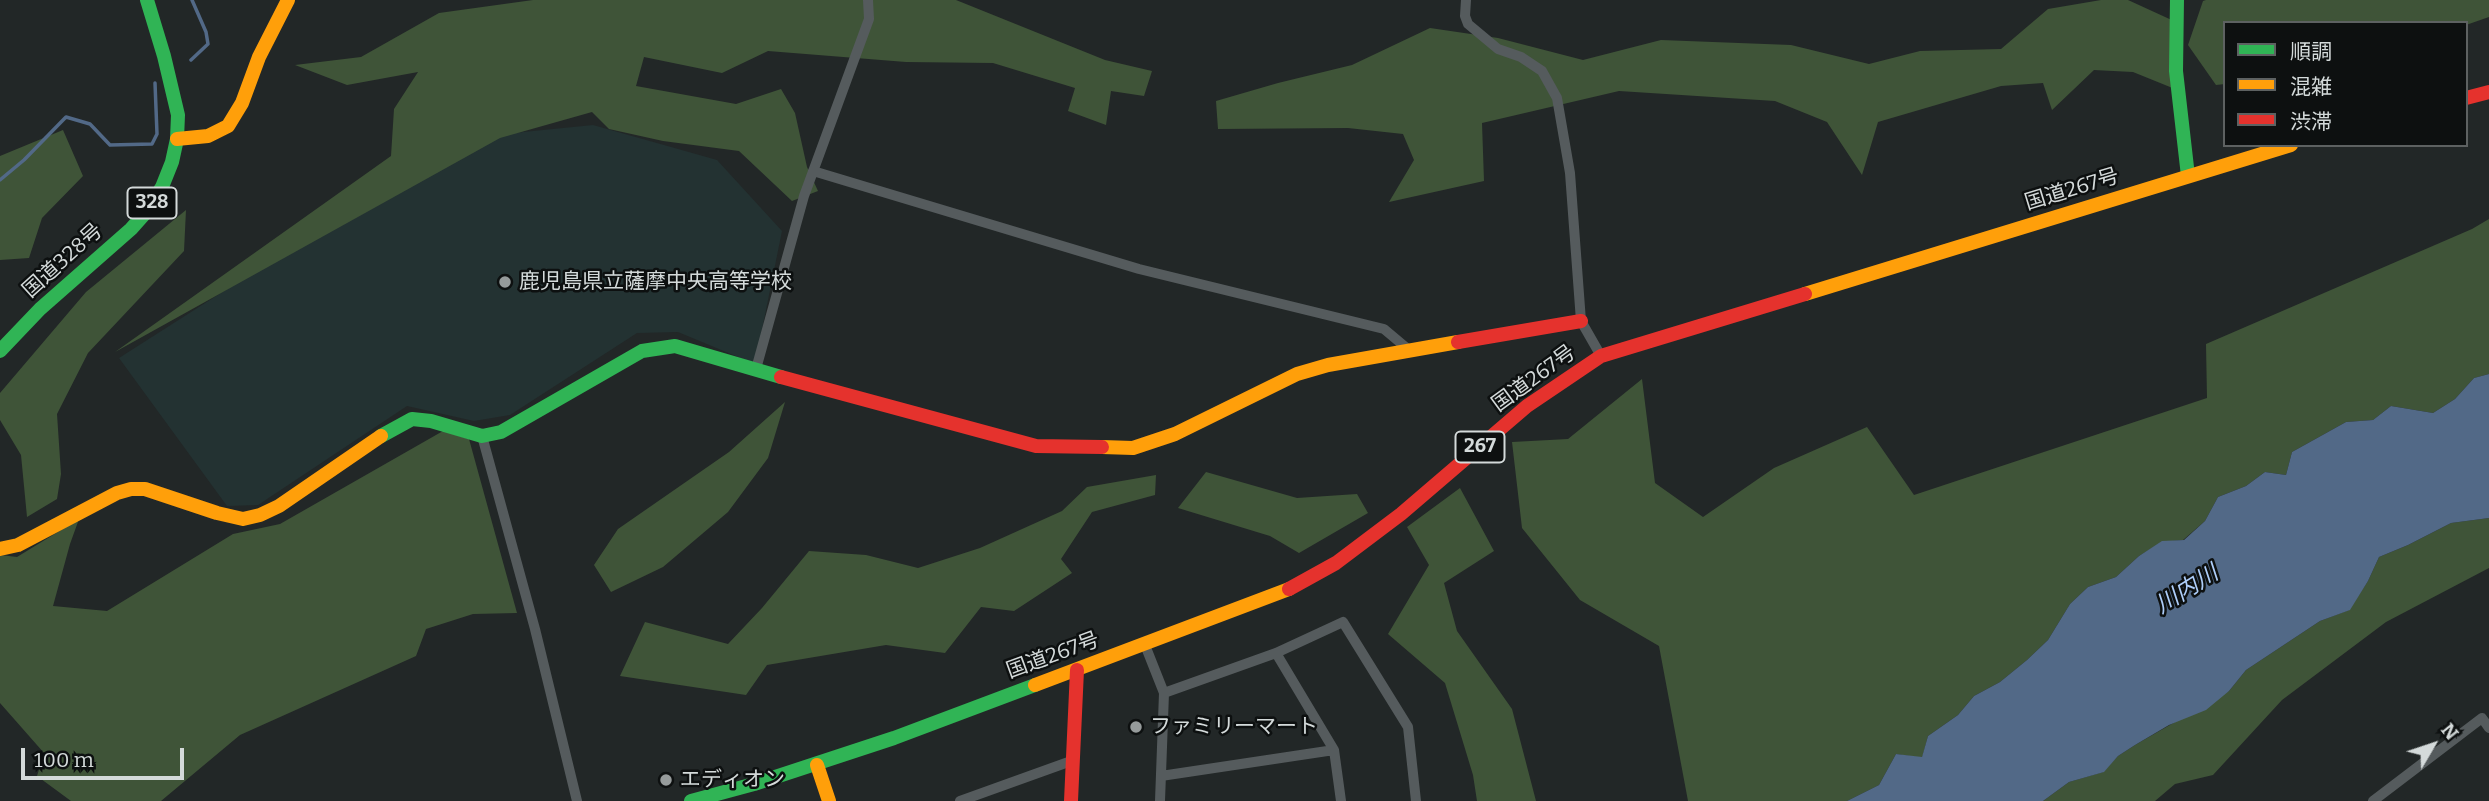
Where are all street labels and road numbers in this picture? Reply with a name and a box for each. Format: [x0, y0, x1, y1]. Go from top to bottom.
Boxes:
street label: 国道267号 [2022, 164, 2122, 216]
road number: 328 [128, 188, 176, 218]
street label: 国道328号 [18, 219, 108, 303]
street label: 国道267号 [1487, 340, 1581, 418]
road number: 267 [1456, 432, 1504, 462]
street label: 国道267号 [1003, 628, 1103, 684]

